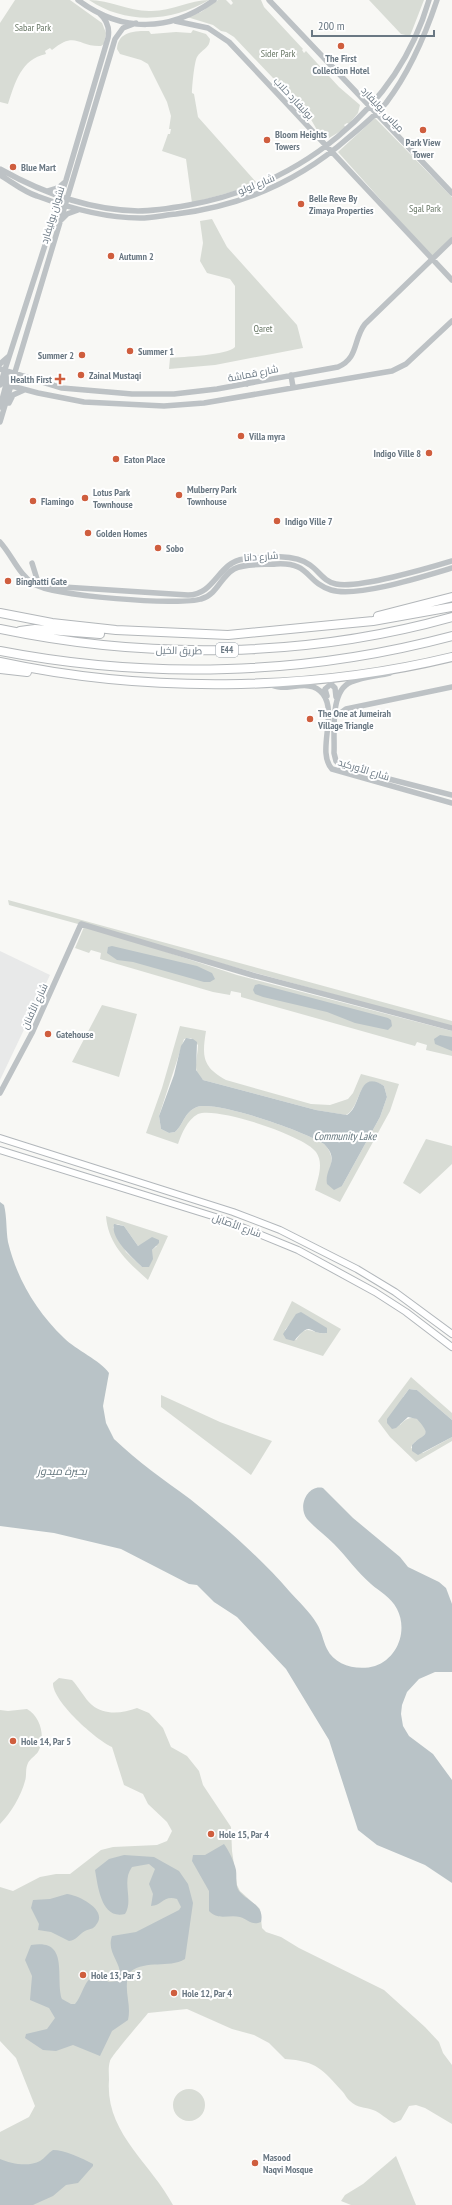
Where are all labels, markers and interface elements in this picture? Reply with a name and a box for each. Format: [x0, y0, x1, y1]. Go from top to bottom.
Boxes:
scale bar [312, 12, 434, 38]
text: 200 m [318, 18, 345, 33]
park label: Sabar Park [15, 21, 51, 34]
marker: The First Collection Hotel [336, 41, 346, 51]
park label: Sider Park [261, 47, 295, 60]
place label: The First Collection Hotel [313, 52, 370, 77]
street label: بوليفارد حلاب [271, 74, 317, 122]
street label: مياس بوليفارد [358, 84, 407, 135]
marker: Park View Tower [418, 125, 428, 135]
place label: Bloom Heights Towers [275, 128, 328, 153]
marker: Bloom Heights Towers [262, 135, 272, 145]
place label: Park View Tower [406, 136, 441, 161]
place label: Blue Mart [21, 161, 56, 174]
marker: Blue Mart [8, 162, 18, 172]
street label: شارع لولو [236, 171, 276, 198]
street label: نشوان بوليفارد [38, 185, 67, 245]
place label: Belle Reve By Zimaya Properties [309, 192, 374, 217]
marker: Belle Reve By Zimaya Properties [296, 199, 306, 209]
park label: Sgal Park [409, 202, 441, 215]
place label: Autumn 2 [118, 250, 154, 263]
marker: Autumn 2 [106, 251, 116, 261]
park label: Qaret [253, 322, 273, 335]
place label: Summer 1 [138, 345, 174, 358]
marker: Summer 1 [125, 346, 135, 356]
place label: Summer 2 [38, 349, 74, 362]
marker: Summer 2 [77, 350, 87, 360]
street label: شارع قماشة [227, 362, 280, 385]
place label: Zainal Mustaqi [89, 369, 141, 382]
marker: Zainal Mustaqi [76, 370, 86, 380]
place label: Health First [11, 373, 52, 386]
marker: Health First [55, 374, 65, 384]
place label: Villa myra [248, 430, 285, 443]
marker: Villa myra [236, 431, 246, 441]
place label: Indigo Ville 8 [374, 447, 421, 460]
marker: Indigo Ville 8 [424, 448, 434, 458]
place label: Eaton Place [124, 453, 165, 466]
marker: Eaton Place [111, 454, 121, 464]
place label: Mulberry Park Townhouse [187, 483, 237, 508]
place label: Lotus Park Townhouse [93, 486, 133, 511]
marker: Mulberry Park Townhouse [174, 490, 184, 500]
marker: Lotus Park Townhouse [80, 493, 90, 503]
place label: Flamingo [41, 495, 75, 508]
marker: Flamingo [28, 496, 38, 506]
place label: Indigo Ville 7 [285, 515, 333, 528]
marker: Indigo Ville 7 [272, 516, 282, 526]
place label: Golden Homes [96, 527, 148, 540]
marker: Golden Homes [83, 528, 93, 538]
place label: Sobo [166, 542, 184, 555]
marker: Sobo [153, 543, 163, 553]
street label: شارع دانا [243, 549, 279, 564]
place label: Binghatti Gate [16, 575, 67, 588]
marker: Binghatti Gate [3, 576, 13, 586]
road number: E44 [216, 643, 238, 657]
street label: طريق الخيل [156, 644, 202, 657]
place label: The One at Jumeirah Village Triangle [317, 707, 391, 732]
marker: The One at Jumeirah Village Triangle [305, 714, 315, 724]
street label: شارع الأوركيد [336, 755, 391, 783]
street label: شارع الأفنان [18, 981, 51, 1031]
place label: Gatehouse [56, 1028, 94, 1041]
marker: Gatehouse [43, 1029, 53, 1039]
water label: Community Lake [314, 1129, 378, 1143]
street label: شارع الأصايل [210, 1211, 263, 1240]
water label: بحيرة ميدوز [35, 1464, 88, 1478]
place label: Hole 14, Par 5 [21, 1735, 71, 1748]
marker: Hole 14, Par 5 [8, 1736, 18, 1746]
place label: Hole 15, Par 4 [219, 1828, 269, 1841]
marker: Hole 15, Par 4 [206, 1829, 216, 1839]
place label: Hole 13, Par 3 [91, 1969, 141, 1982]
marker: Hole 13, Par 3 [78, 1970, 88, 1980]
place label: Hole 12, Par 4 [182, 1987, 232, 2000]
marker: Hole 12, Par 4 [169, 1988, 179, 1998]
place label: Masood Naqvi Mosque [263, 2151, 313, 2176]
marker: Masood Naqvi Mosque [250, 2158, 260, 2168]

